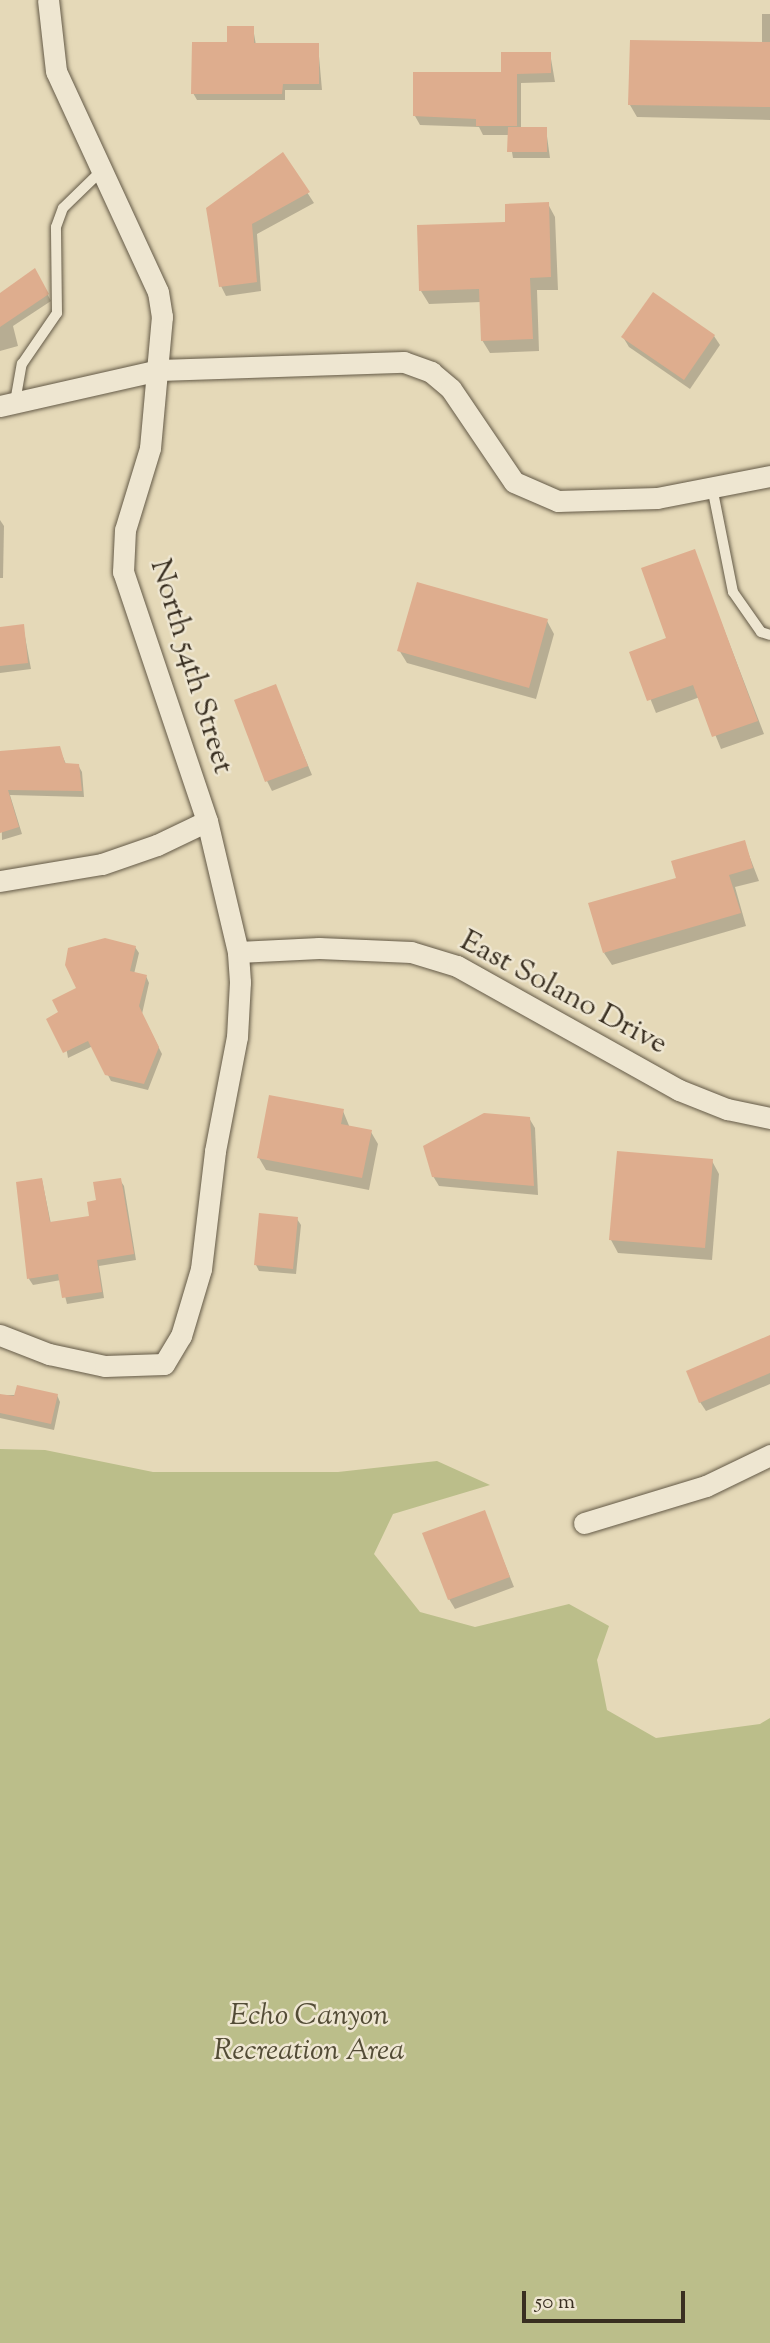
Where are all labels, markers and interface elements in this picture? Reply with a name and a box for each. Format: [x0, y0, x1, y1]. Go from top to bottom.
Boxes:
street label: North 54th Street [140, 555, 240, 779]
street label: East Solano Drive [453, 924, 673, 1064]
park label: Echo Canyon Recreation Area [213, 1999, 405, 2070]
scale bar [525, 2276, 688, 2320]
text: 50 m [535, 2288, 575, 2318]

